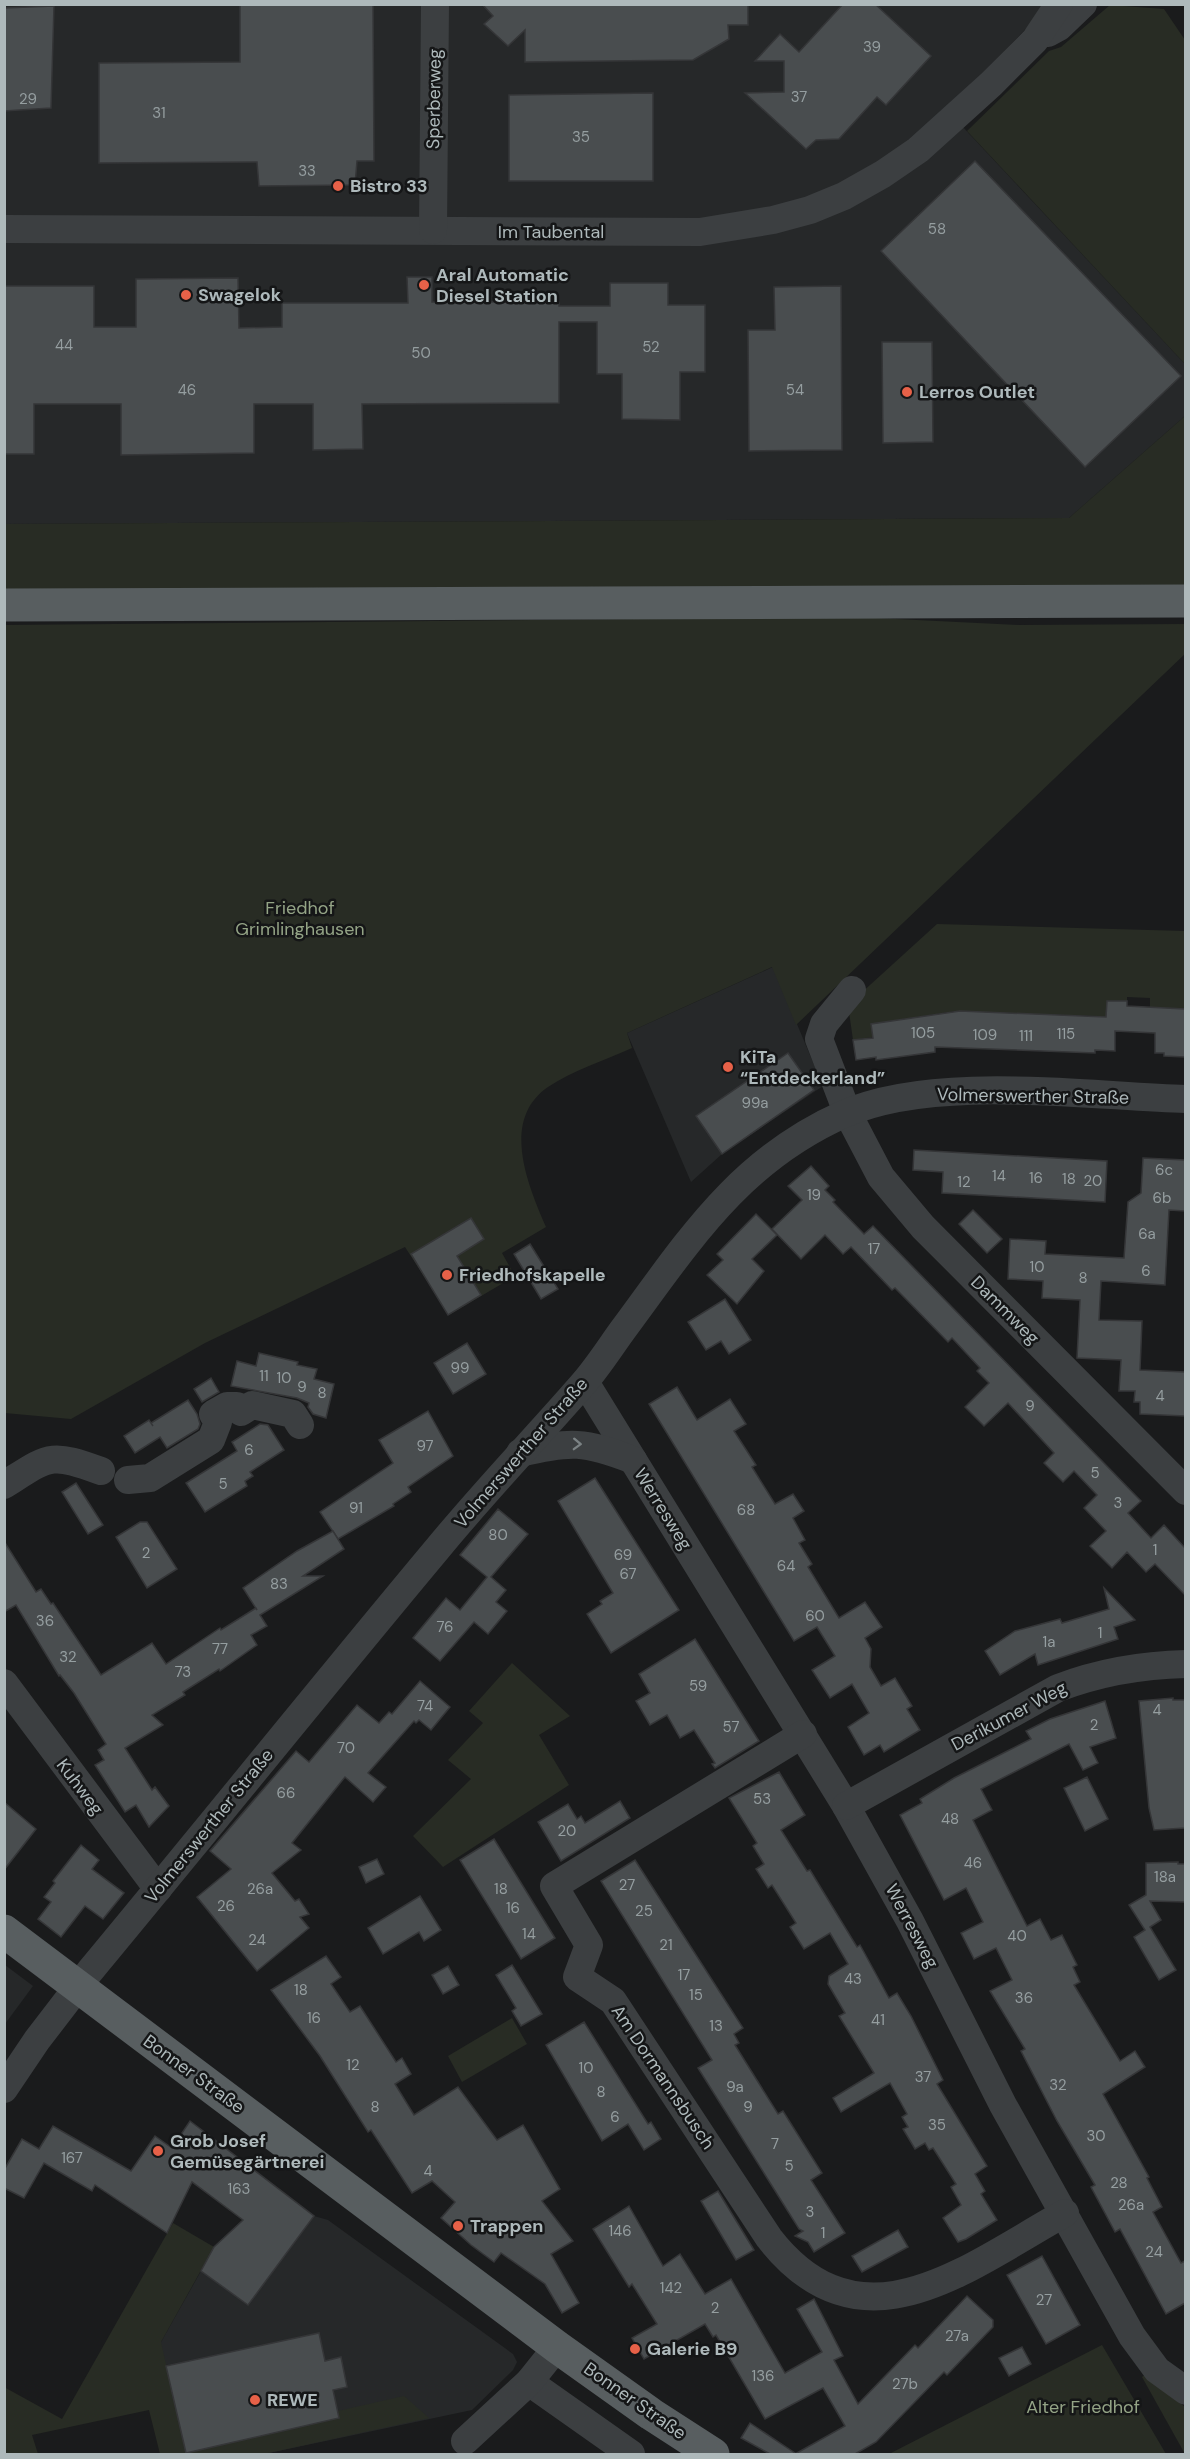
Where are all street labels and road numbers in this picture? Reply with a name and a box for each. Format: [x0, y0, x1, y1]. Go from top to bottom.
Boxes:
street label: Sperberweg [421, 49, 447, 149]
street label: Im Taubental [498, 220, 604, 244]
street label: Volmerswerther Straße [937, 1082, 1129, 1110]
street label: Dammweg [965, 1270, 1045, 1350]
street label: Volmerswerther Straße [449, 1373, 593, 1533]
street label: Werresweg [628, 1464, 698, 1554]
street label: Derikumer Weg [947, 1675, 1071, 1757]
street label: Volmerswerther Straße [139, 1744, 279, 1908]
street label: Kuhweg [51, 1754, 109, 1820]
street label: Werresweg [880, 1880, 944, 1972]
street label: Am Dormannsbusch [606, 2000, 720, 2154]
street label: Bonner Straße [139, 2029, 249, 2119]
street label: Bonner Straße [579, 2357, 691, 2445]

